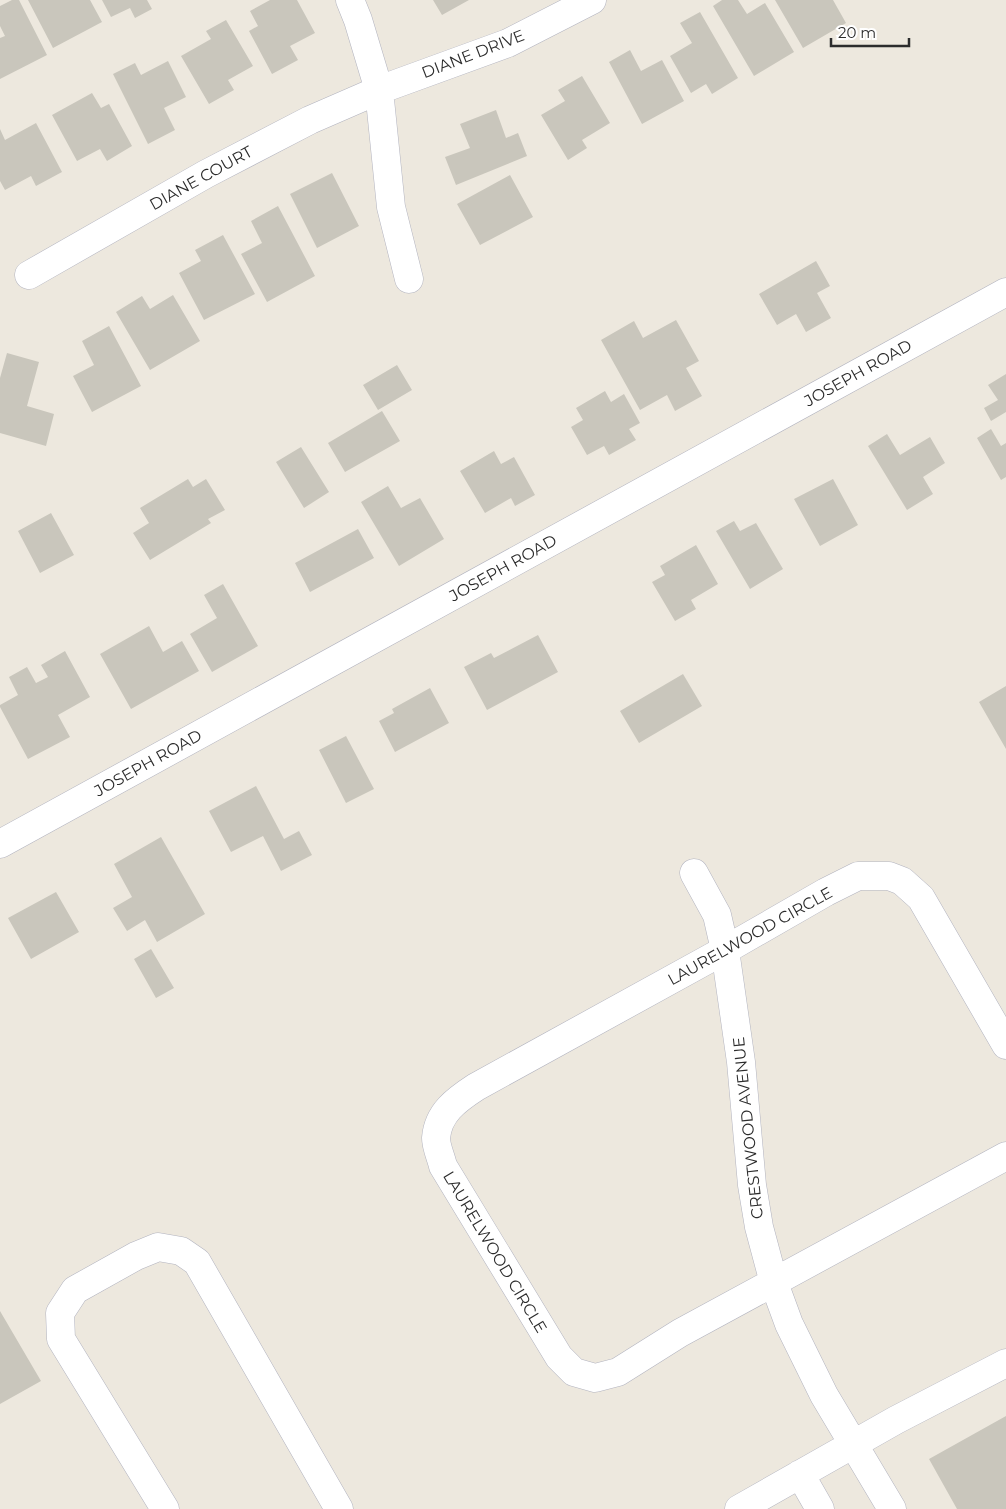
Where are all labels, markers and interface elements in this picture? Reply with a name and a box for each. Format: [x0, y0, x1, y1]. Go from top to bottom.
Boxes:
scale bar [831, 15, 908, 47]
text: 20 m [838, 23, 876, 42]
street label: DIANE DRIVE [419, 26, 527, 82]
street label: DIANE COURT [146, 141, 257, 214]
street label: JOSEPH ROAD [800, 336, 915, 411]
street label: JOSEPH ROAD [445, 531, 560, 606]
street label: JOSEPH ROAD [90, 726, 205, 801]
street label: LAURELWOOD CIRCLE [664, 883, 836, 989]
street label: CRESTWOOD AVENUE [729, 1036, 767, 1220]
street label: LAURELWOOD CIRCLE [439, 1168, 551, 1336]

